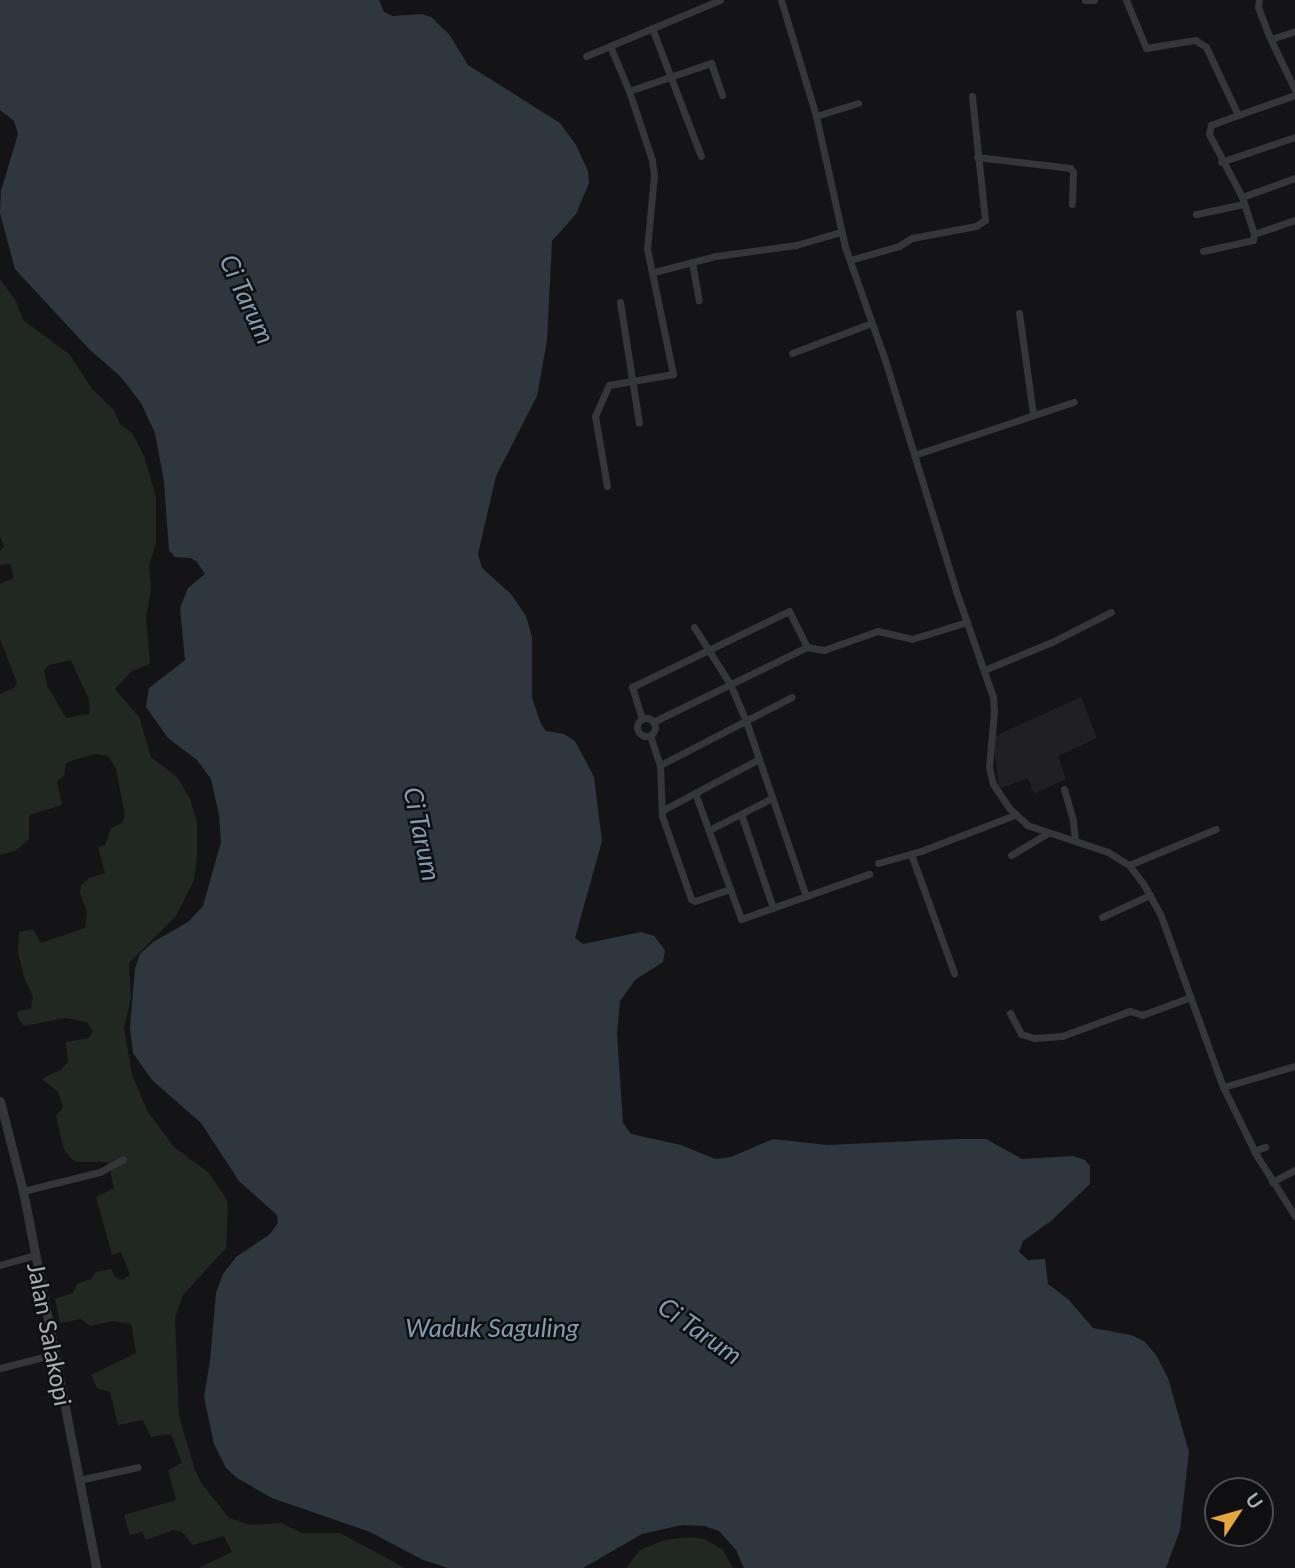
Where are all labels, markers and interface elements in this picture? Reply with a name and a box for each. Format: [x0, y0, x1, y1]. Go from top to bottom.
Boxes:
water label: Ci Tarum [213, 249, 281, 349]
water label: Ci Tarum [397, 784, 447, 884]
street label: Jalan Salakopi [22, 1260, 78, 1408]
water label: Ci Tarum [652, 1291, 748, 1371]
water label: Waduk Saguling [405, 1312, 579, 1344]
north arrow [1204, 1477, 1274, 1547]
text: U [1241, 1488, 1268, 1513]

